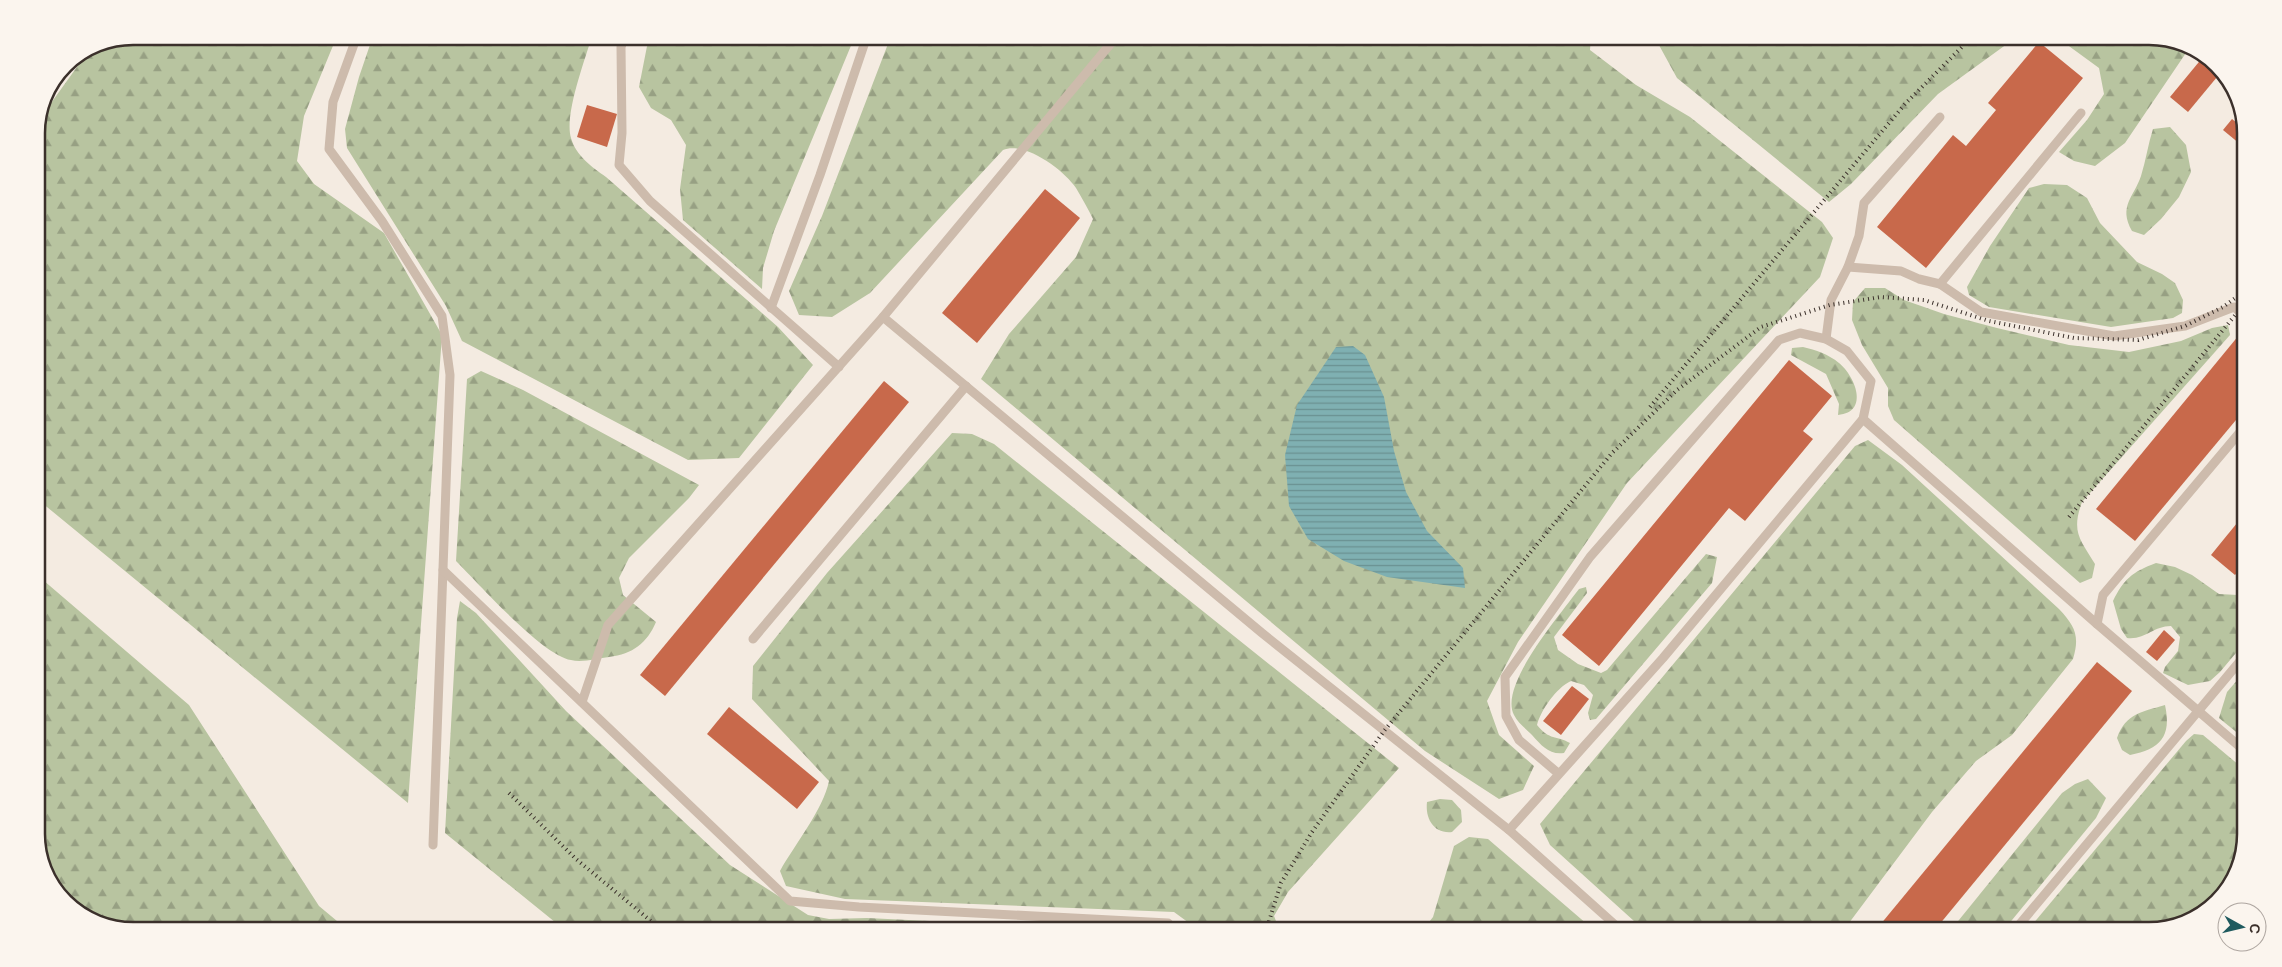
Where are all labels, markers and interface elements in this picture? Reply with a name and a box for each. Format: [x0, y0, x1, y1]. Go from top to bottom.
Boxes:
north arrow [2217, 902, 2267, 952]
text: С [2246, 923, 2264, 935]

